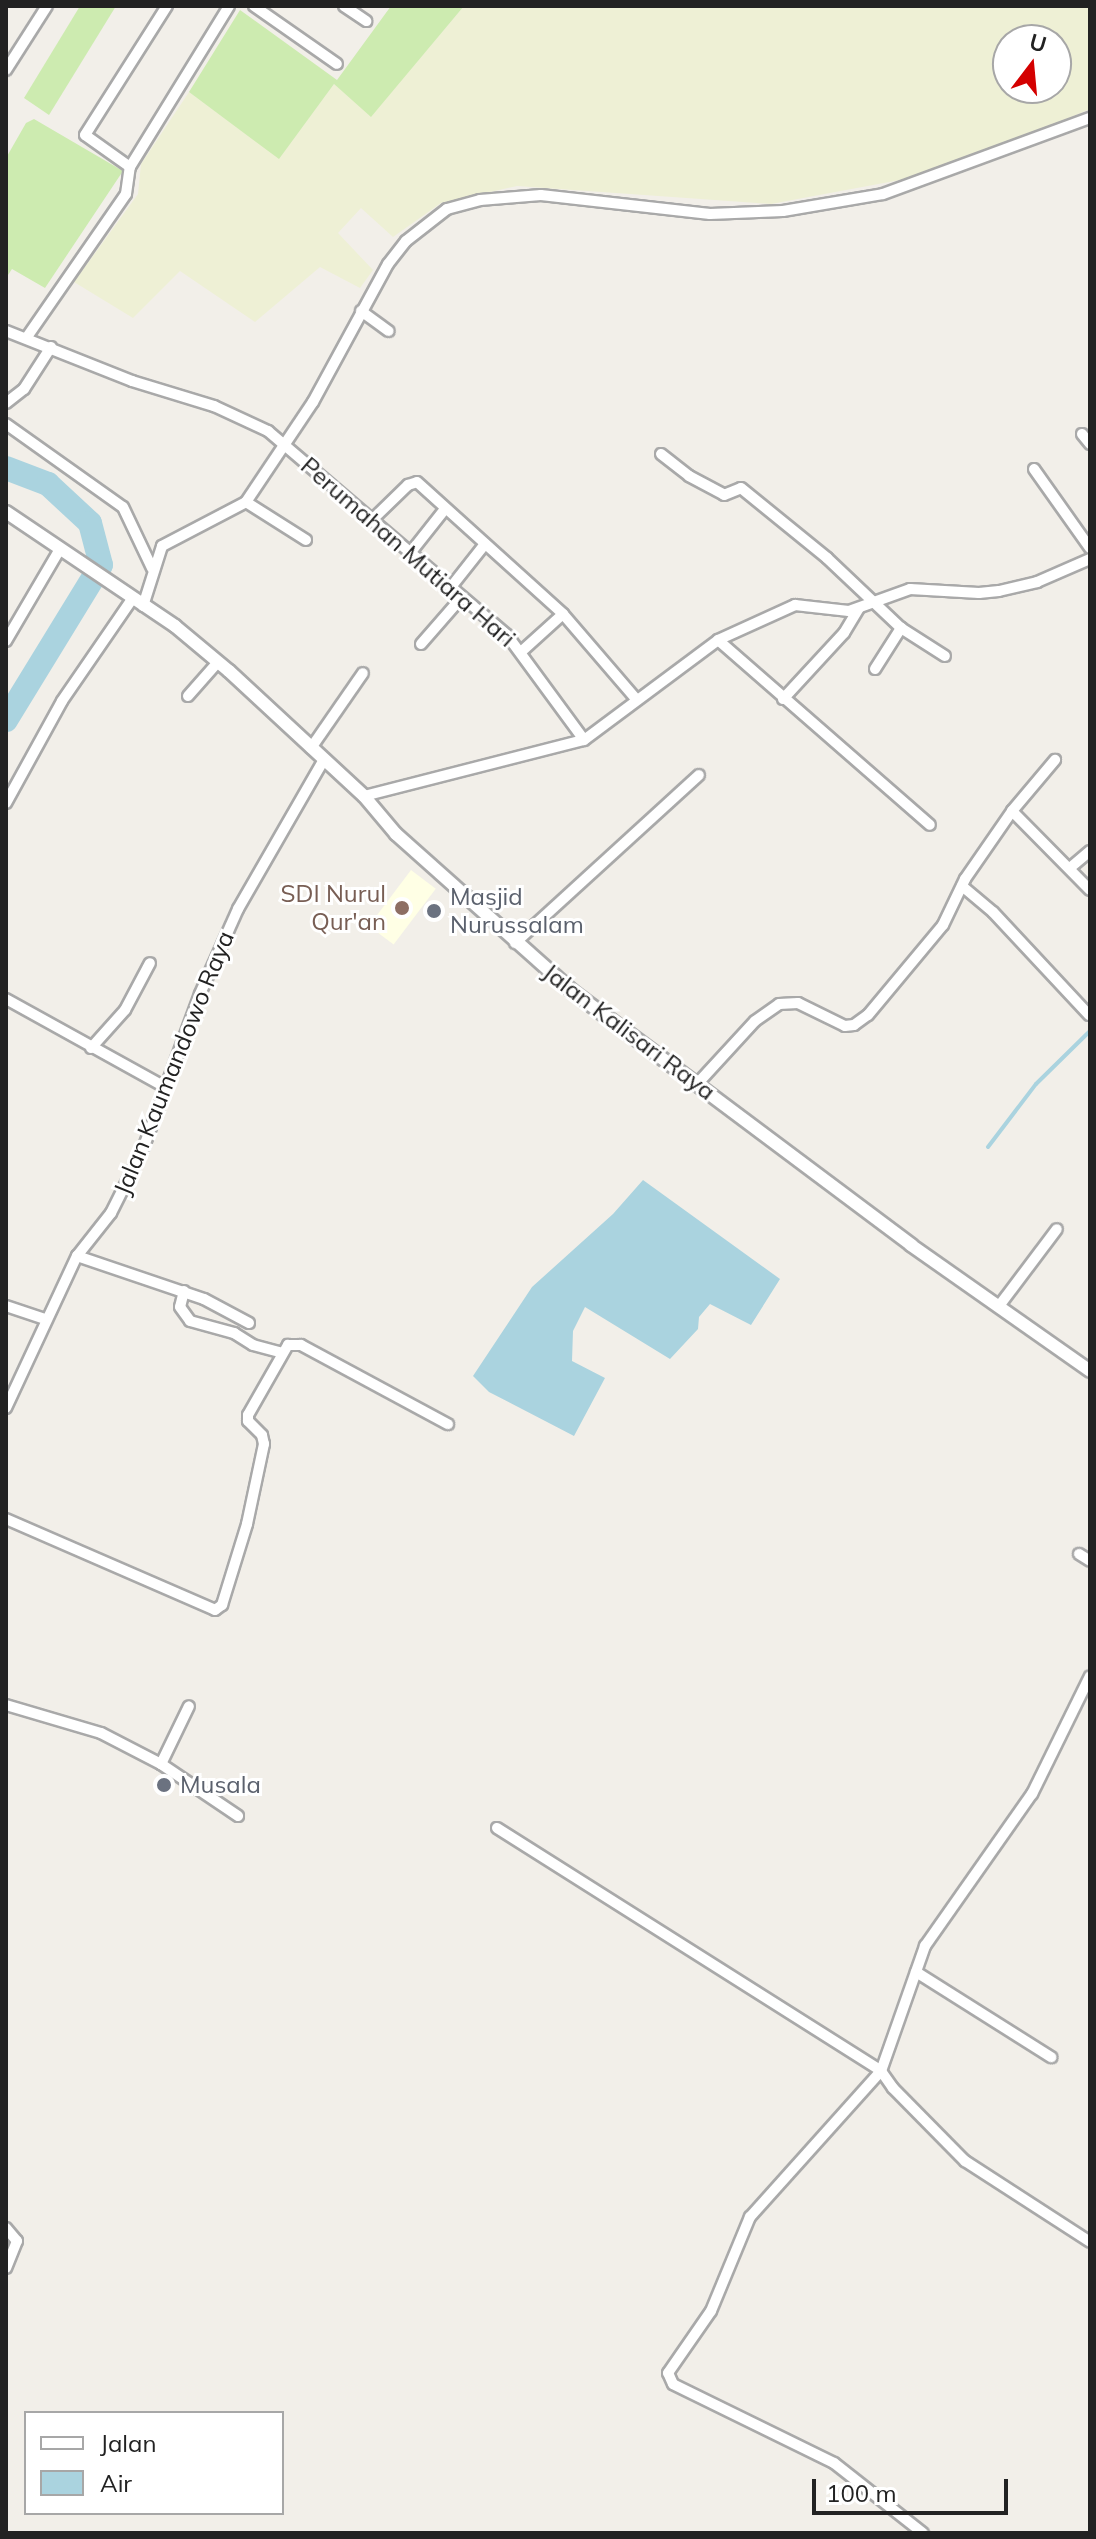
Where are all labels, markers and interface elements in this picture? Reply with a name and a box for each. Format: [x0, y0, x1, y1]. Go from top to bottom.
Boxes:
north arrow [992, 24, 1072, 104]
text: U [1026, 27, 1050, 59]
street label: Perumahan Mutiara Hari [295, 451, 521, 653]
place label: SDI Nurul Qur'an [281, 880, 386, 936]
place label: Masjid Nurussalam [450, 883, 584, 939]
marker: SDI Nurul Qur'an [393, 899, 411, 917]
marker: Masjid Nurussalam [425, 902, 443, 920]
street label: Jalan Kaumandowo Raya [108, 927, 240, 1199]
street label: Jalan Kalisari Raya [537, 958, 721, 1106]
place label: Musala [180, 1771, 261, 1799]
marker: Musala [155, 1776, 173, 1794]
legend [24, 2411, 284, 2515]
text: Jalan [100, 2428, 156, 2458]
scale bar [816, 2463, 1012, 2513]
text: Air [100, 2468, 132, 2498]
text: 100 m [826, 2478, 897, 2508]

